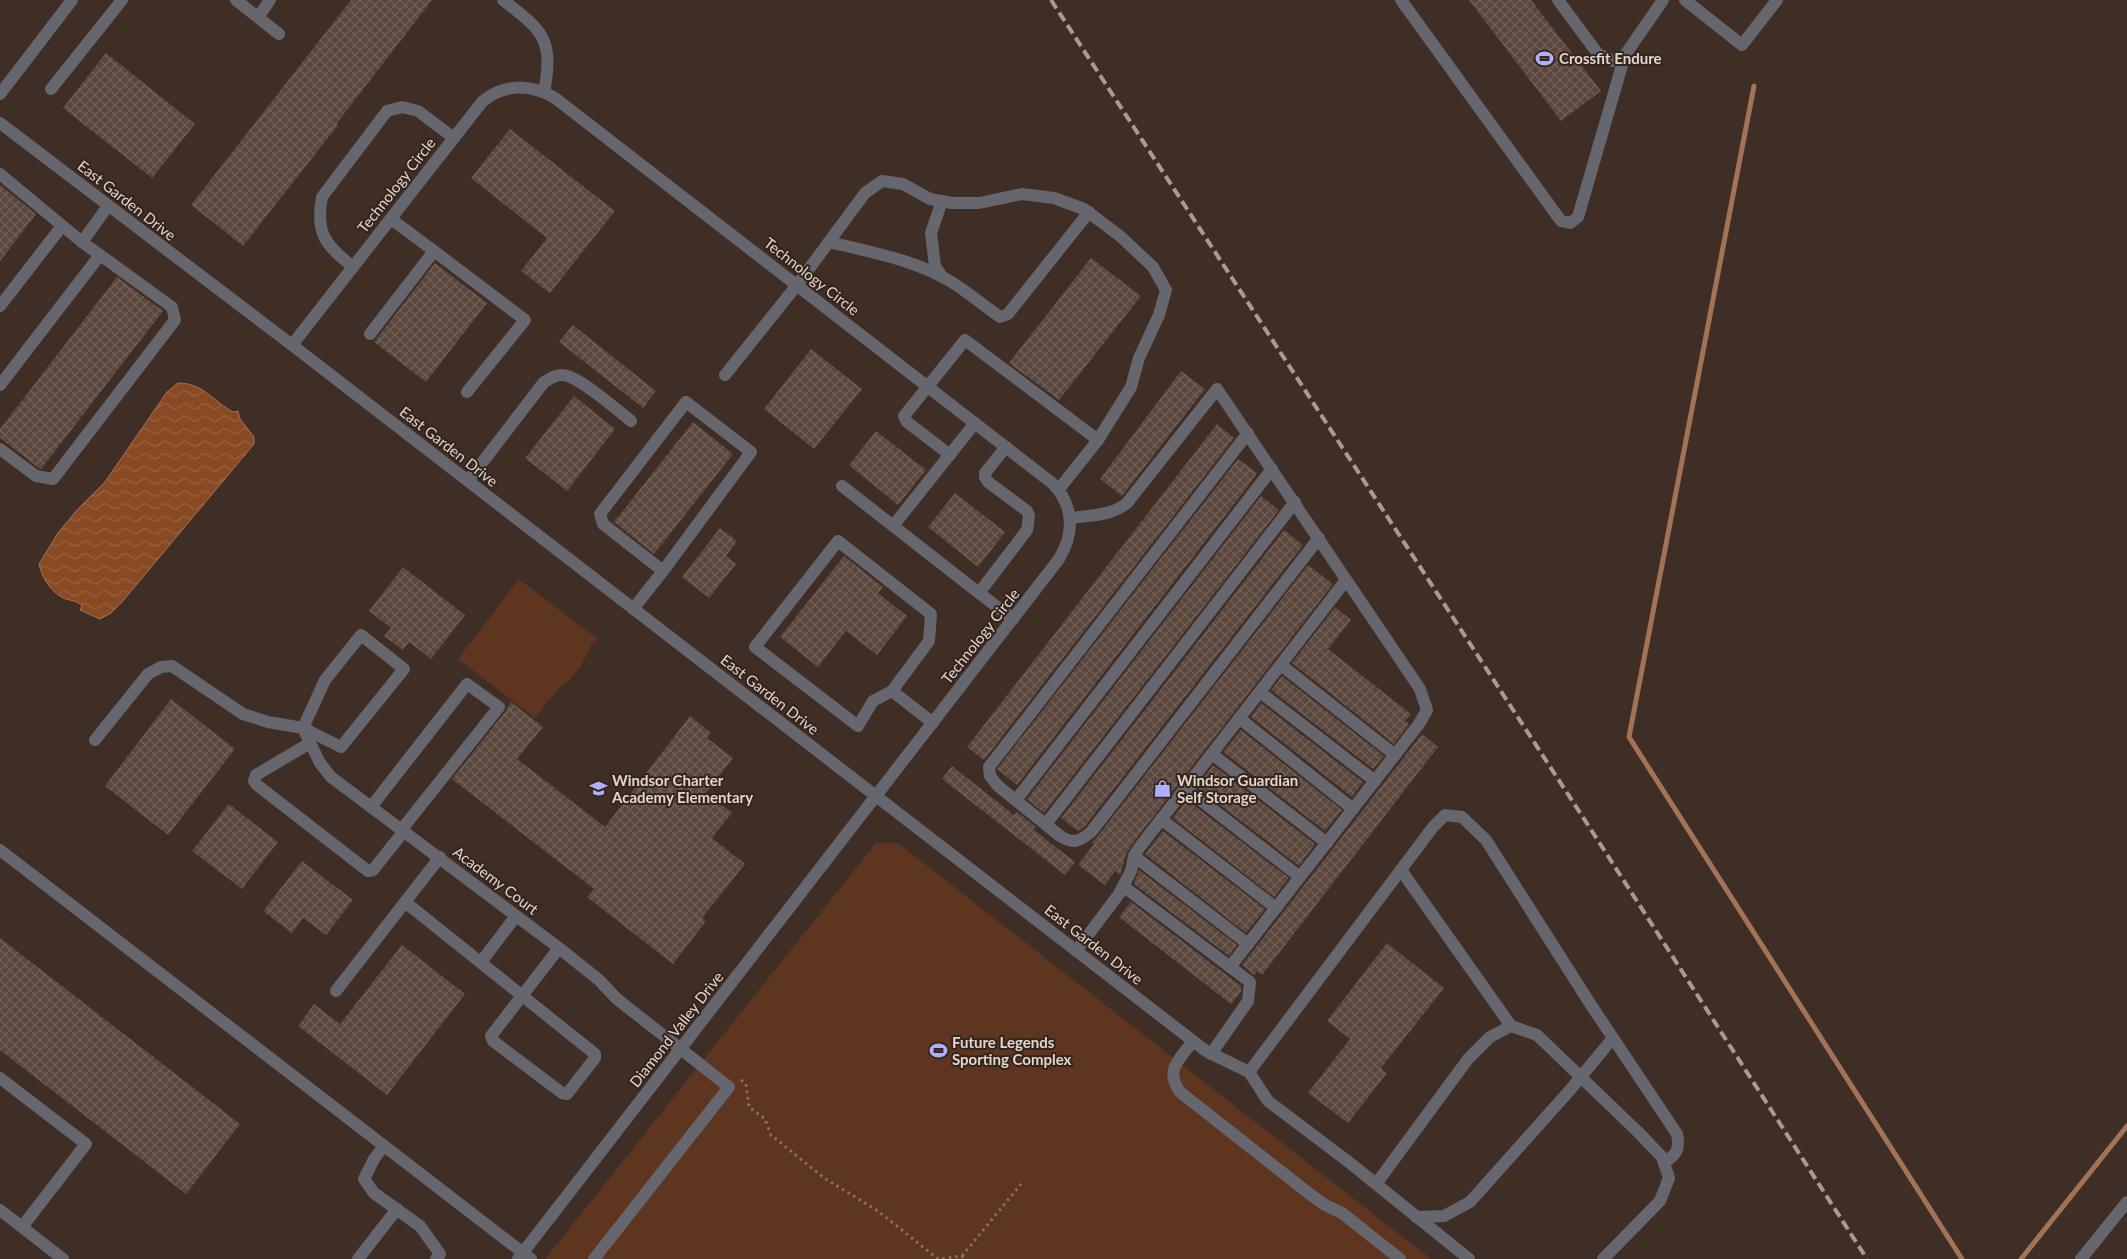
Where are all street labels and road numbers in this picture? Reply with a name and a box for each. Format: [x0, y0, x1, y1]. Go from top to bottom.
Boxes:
street label: Technology Circle [353, 134, 439, 236]
street label: East Garden Drive [74, 156, 180, 244]
street label: Technology Circle [761, 233, 863, 319]
street label: East Garden Drive [396, 402, 502, 490]
street label: Technology Circle [937, 585, 1023, 687]
street label: East Garden Drive [717, 650, 823, 738]
street label: Academy Court [450, 842, 543, 918]
street label: East Garden Drive [1041, 900, 1147, 988]
street label: Diamond Valley Drive [625, 968, 727, 1090]

